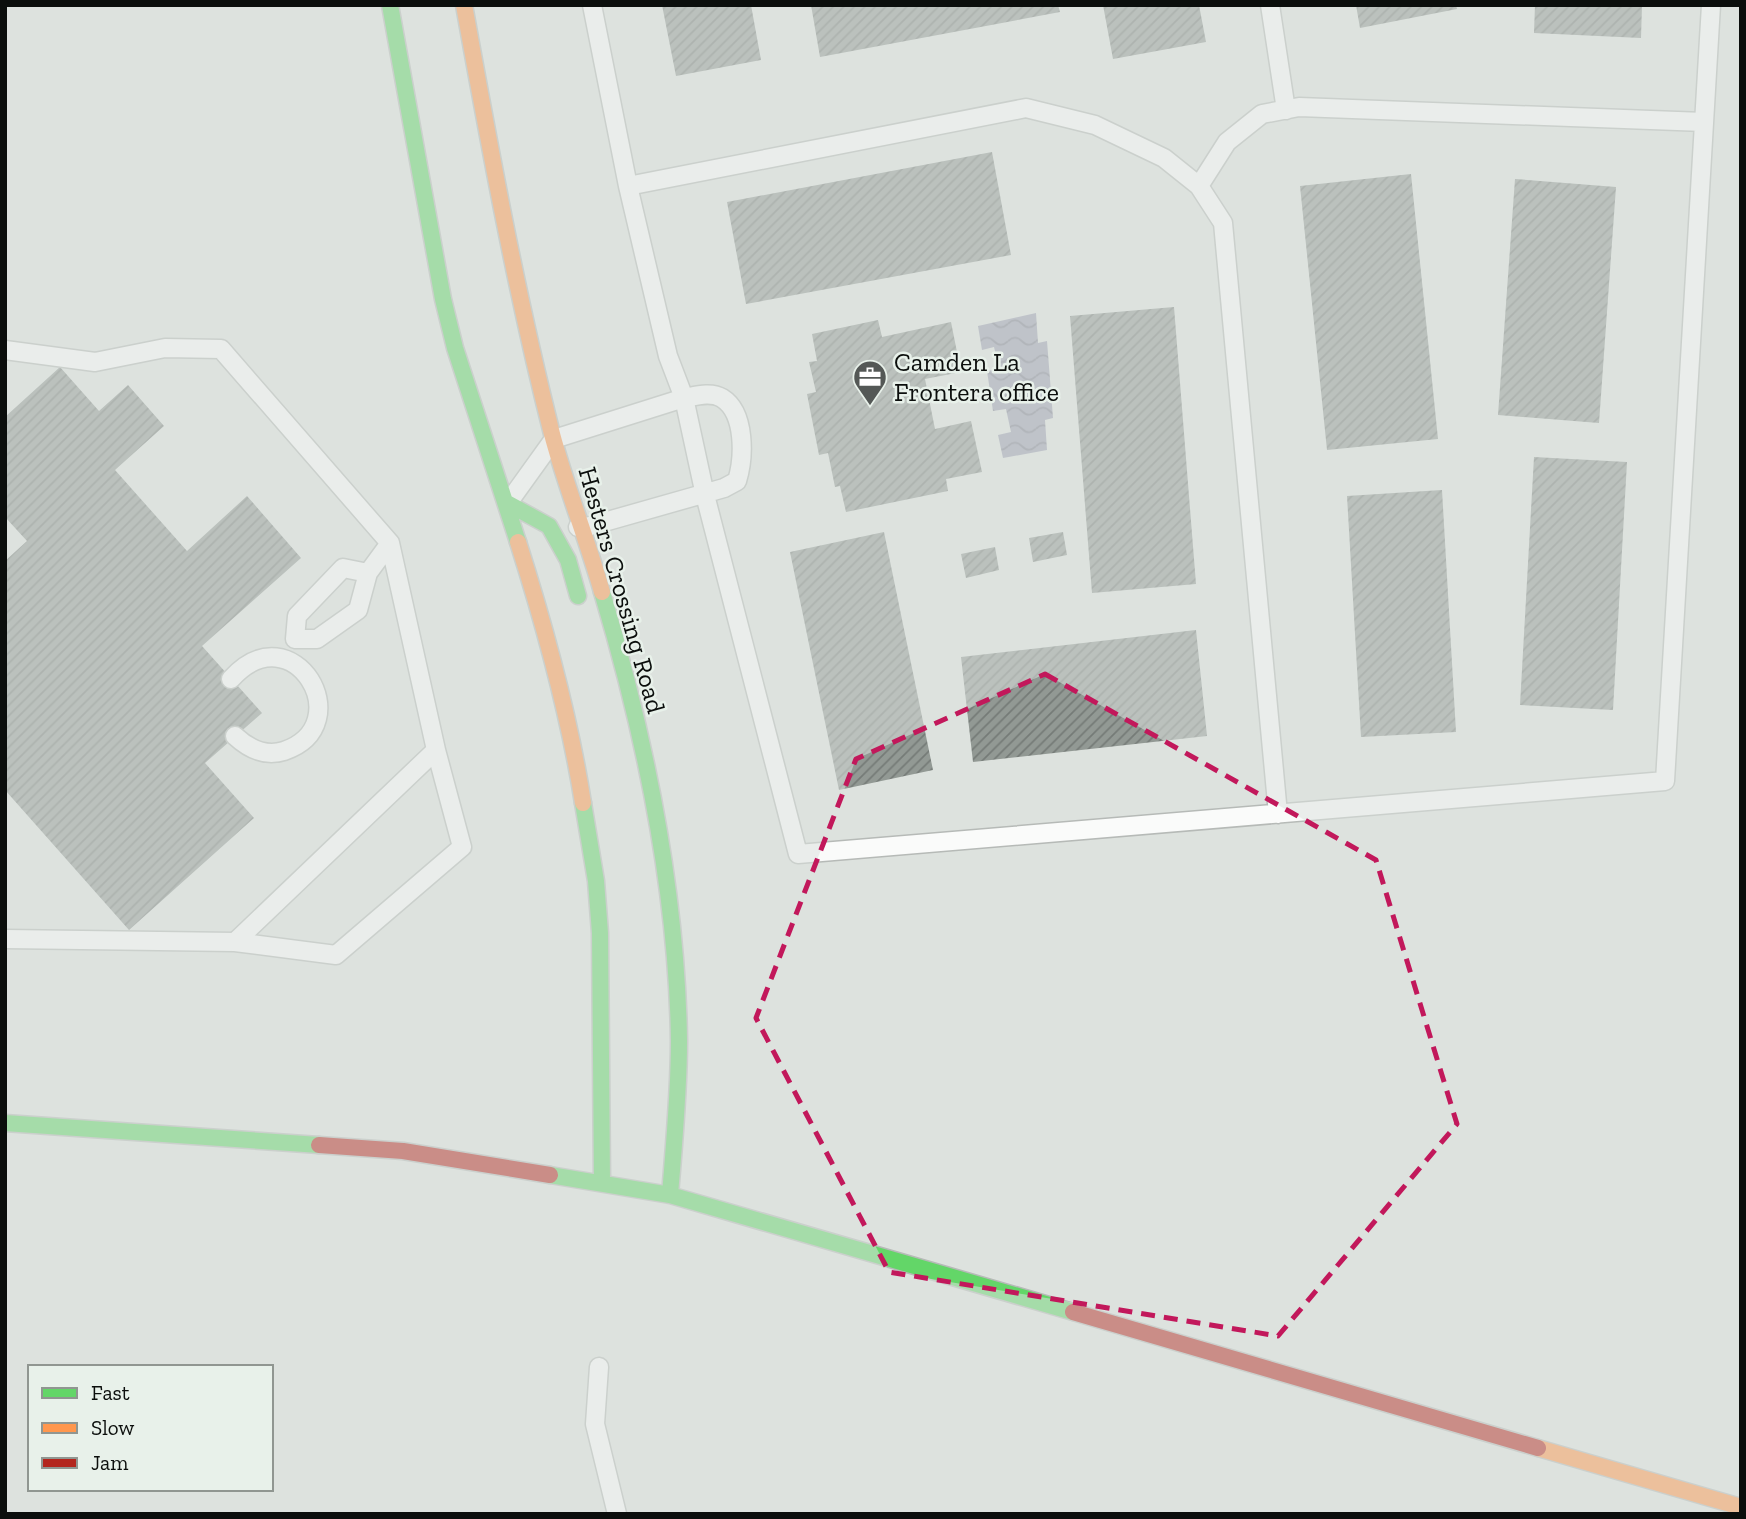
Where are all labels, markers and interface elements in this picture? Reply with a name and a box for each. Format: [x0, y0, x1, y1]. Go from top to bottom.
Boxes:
place label: Camden La Frontera office [894, 346, 1059, 408]
office icon: Camden La Frontera office [851, 358, 889, 407]
street label: Hesters Crossing Road [572, 463, 672, 717]
legend [28, 1365, 273, 1491]
text: Fast [91, 1380, 130, 1405]
text: Slow [91, 1415, 134, 1440]
text: Jam [91, 1450, 128, 1475]

